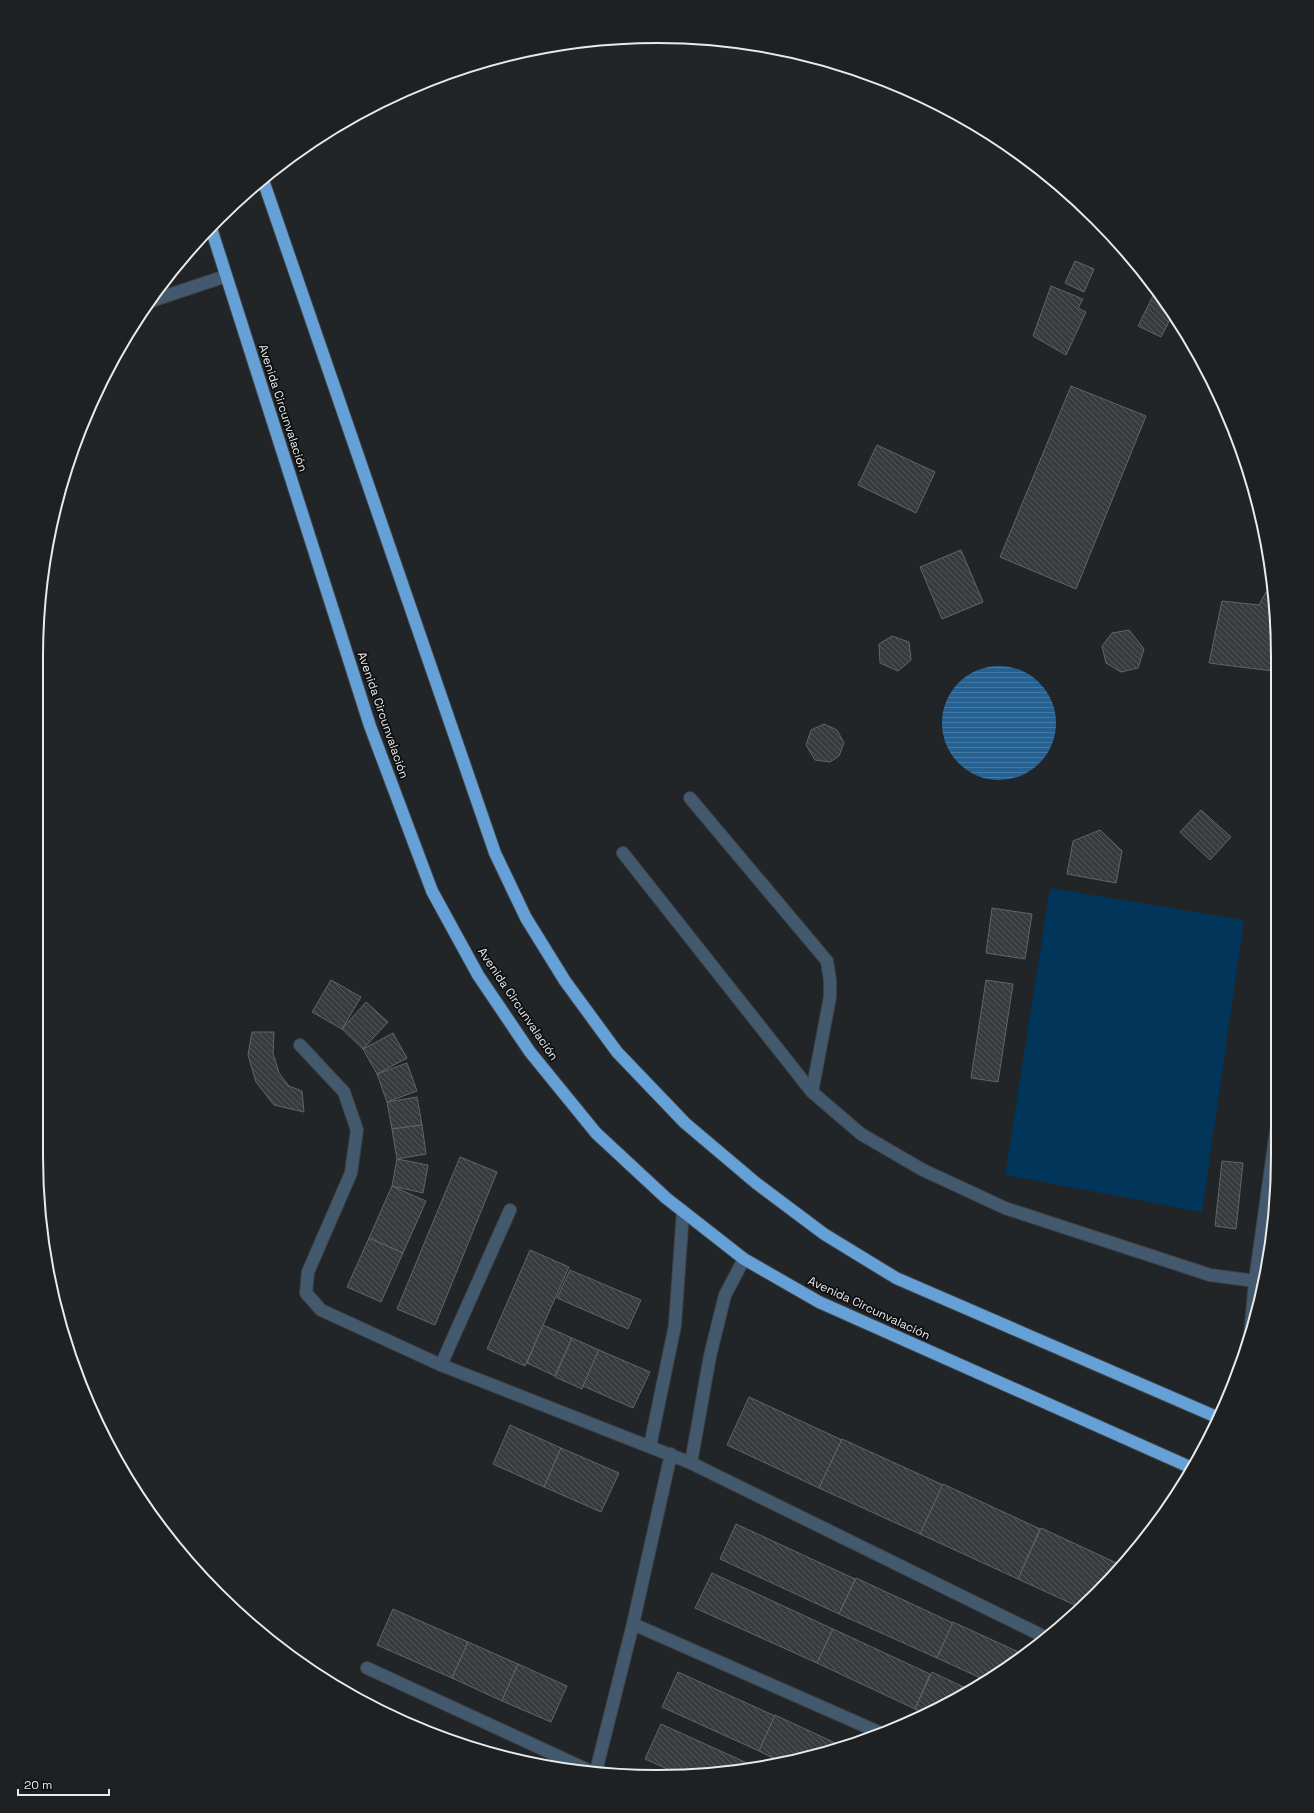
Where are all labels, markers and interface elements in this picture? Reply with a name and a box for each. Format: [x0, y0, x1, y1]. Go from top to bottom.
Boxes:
street label: Avenida Circunvalación [255, 342, 311, 474]
street label: Avenida Circunvalación [354, 649, 412, 781]
street label: Avenida Circunvalación [474, 944, 562, 1064]
street label: Avenida Circunvalación [805, 1273, 933, 1343]
scale bar [18, 1771, 109, 1797]
text: 20 m [24, 1777, 52, 1793]

